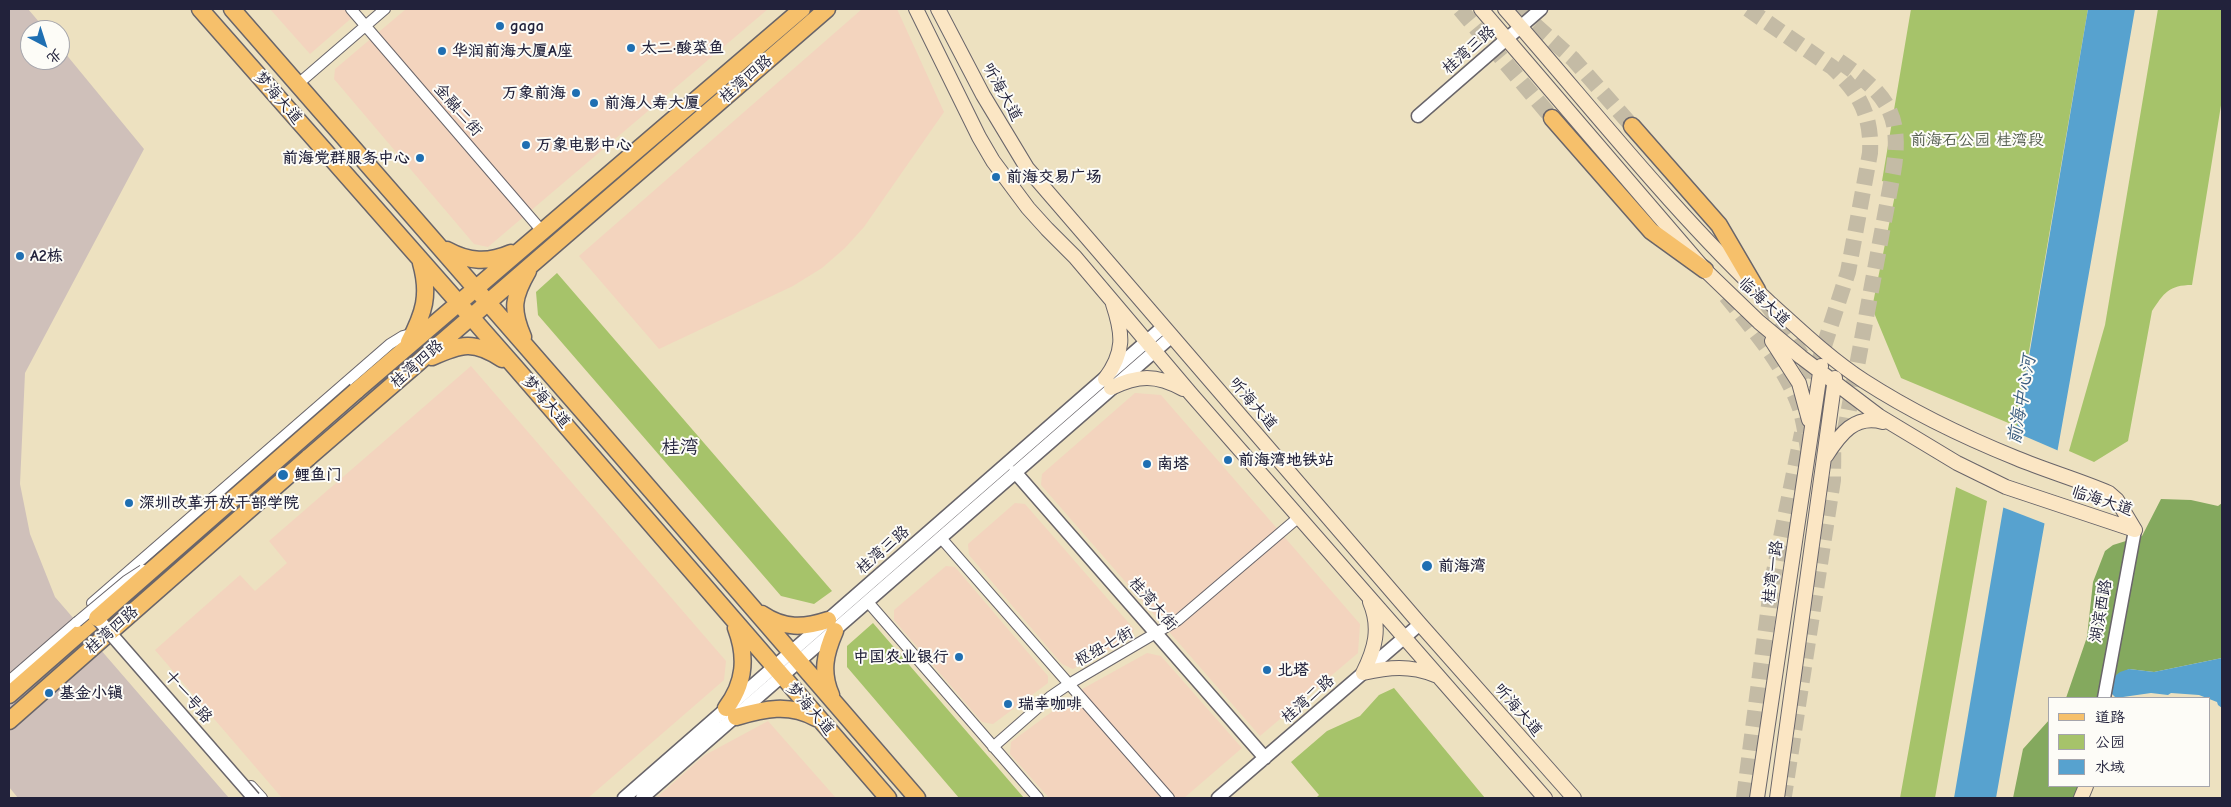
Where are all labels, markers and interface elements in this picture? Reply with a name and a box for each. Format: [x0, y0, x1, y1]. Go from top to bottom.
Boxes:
place label: gaga [510, 16, 544, 36]
north arrow [20, 20, 70, 70]
marker: gaga [494, 20, 506, 32]
street label: 桂湾三路 [1439, 22, 1499, 78]
place label: 太二·酸菜鱼 [641, 38, 724, 58]
place label: 华润前海大厦A座 [452, 41, 573, 61]
marker: 太二·酸菜鱼 [625, 42, 637, 54]
text: 北 [43, 45, 65, 67]
marker: 华润前海大厦A座 [436, 45, 448, 57]
street label: 桂湾四路 [716, 51, 776, 107]
street label: 听海大道 [978, 59, 1026, 125]
street label: 梦海大道 [250, 68, 306, 128]
street label: 金融二街 [430, 80, 486, 140]
place label: 万象前海 [502, 83, 566, 103]
marker: 万象前海 [570, 87, 582, 99]
place label: 前海人寿大厦 [604, 93, 700, 113]
marker: 前海人寿大厦 [588, 97, 600, 109]
park label: 前海石公园 桂湾段 [1910, 130, 2044, 150]
place label: 万象电影中心 [536, 135, 632, 155]
marker: 万象电影中心 [520, 139, 532, 151]
place label: 前海党群服务中心 [282, 148, 410, 168]
marker: 前海党群服务中心 [414, 152, 426, 164]
place label: 前海交易广场 [1006, 167, 1102, 187]
marker: 前海交易广场 [990, 171, 1002, 183]
place label: A2栋 [30, 246, 63, 266]
marker: A2栋 [14, 250, 26, 262]
street label: 临海大道 [1734, 273, 1794, 331]
street label: 桂湾四路 [387, 336, 447, 392]
water label: 前海中心河 [2004, 354, 2040, 446]
street label: 梦海大道 [518, 372, 574, 432]
street label: 听海大道 [1225, 374, 1281, 434]
district label: 桂湾 [661, 437, 699, 459]
place label: 前海湾地铁站 [1238, 450, 1334, 470]
place label: 南塔 [1157, 454, 1189, 474]
marker: 前海湾地铁站 [1222, 454, 1234, 466]
marker: 南塔 [1141, 458, 1153, 470]
place label: 鲤鱼门 [294, 465, 342, 485]
marker: 鲤鱼门 [276, 468, 290, 482]
street label: 临海大道 [2069, 482, 2135, 520]
place label: 深圳改革开放干部学院 [139, 493, 299, 513]
marker: 深圳改革开放干部学院 [123, 497, 135, 509]
street label: 桂湾三路 [853, 522, 913, 578]
street label: 桂湾一路 [1759, 539, 1787, 605]
place label: 前海湾 [1438, 556, 1486, 576]
marker: 前海湾 [1420, 559, 1434, 573]
street label: 桂湾大街 [1125, 574, 1181, 634]
street label: 湖滨西路 [2086, 578, 2116, 644]
street label: 桂湾四路 [82, 602, 142, 658]
street label: 枢纽七街 [1071, 623, 1137, 671]
place label: 中国农业银行 [853, 647, 949, 667]
marker: 中国农业银行 [953, 651, 965, 663]
place label: 北塔 [1277, 660, 1309, 680]
marker: 北塔 [1261, 664, 1273, 676]
street label: 十一号路 [160, 667, 216, 727]
street label: 桂湾二路 [1278, 671, 1338, 727]
street label: 梦海大道 [782, 679, 838, 739]
street label: 听海大道 [1490, 680, 1546, 740]
place label: 基金小镇 [59, 683, 123, 703]
marker: 基金小镇 [43, 687, 55, 699]
place label: 瑞幸咖啡 [1018, 694, 1082, 714]
legend [2048, 697, 2211, 787]
marker: 瑞幸咖啡 [1002, 698, 1014, 710]
text: 道路 [2095, 708, 2125, 726]
text: 公园 [2095, 733, 2125, 751]
text: 水域 [2095, 758, 2125, 776]

